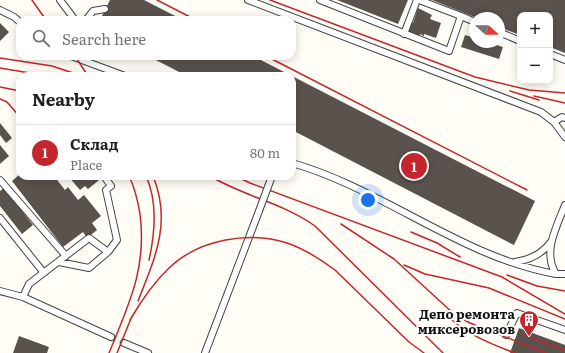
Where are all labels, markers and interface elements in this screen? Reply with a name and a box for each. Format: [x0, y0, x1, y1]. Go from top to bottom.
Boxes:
north arrow [469, 12, 505, 48]
map controls [517, 12, 553, 84]
button: + [517, 12, 553, 48]
search box [16, 16, 296, 60]
icon: search [30, 27, 52, 49]
text: Search here [62, 27, 146, 50]
button: − [517, 48, 553, 84]
text: Nearby [32, 86, 95, 111]
text: Склад [70, 132, 119, 155]
text: 1 [42, 143, 48, 162]
text: 80 m [250, 143, 280, 162]
pin: 1 [401, 151, 427, 181]
text: Place [70, 155, 102, 174]
your location [358, 190, 378, 210]
place label: Депо ремонта миксеровозов [418, 304, 515, 338]
building icon: Депо ремонта миксеровозов [518, 309, 540, 337]

